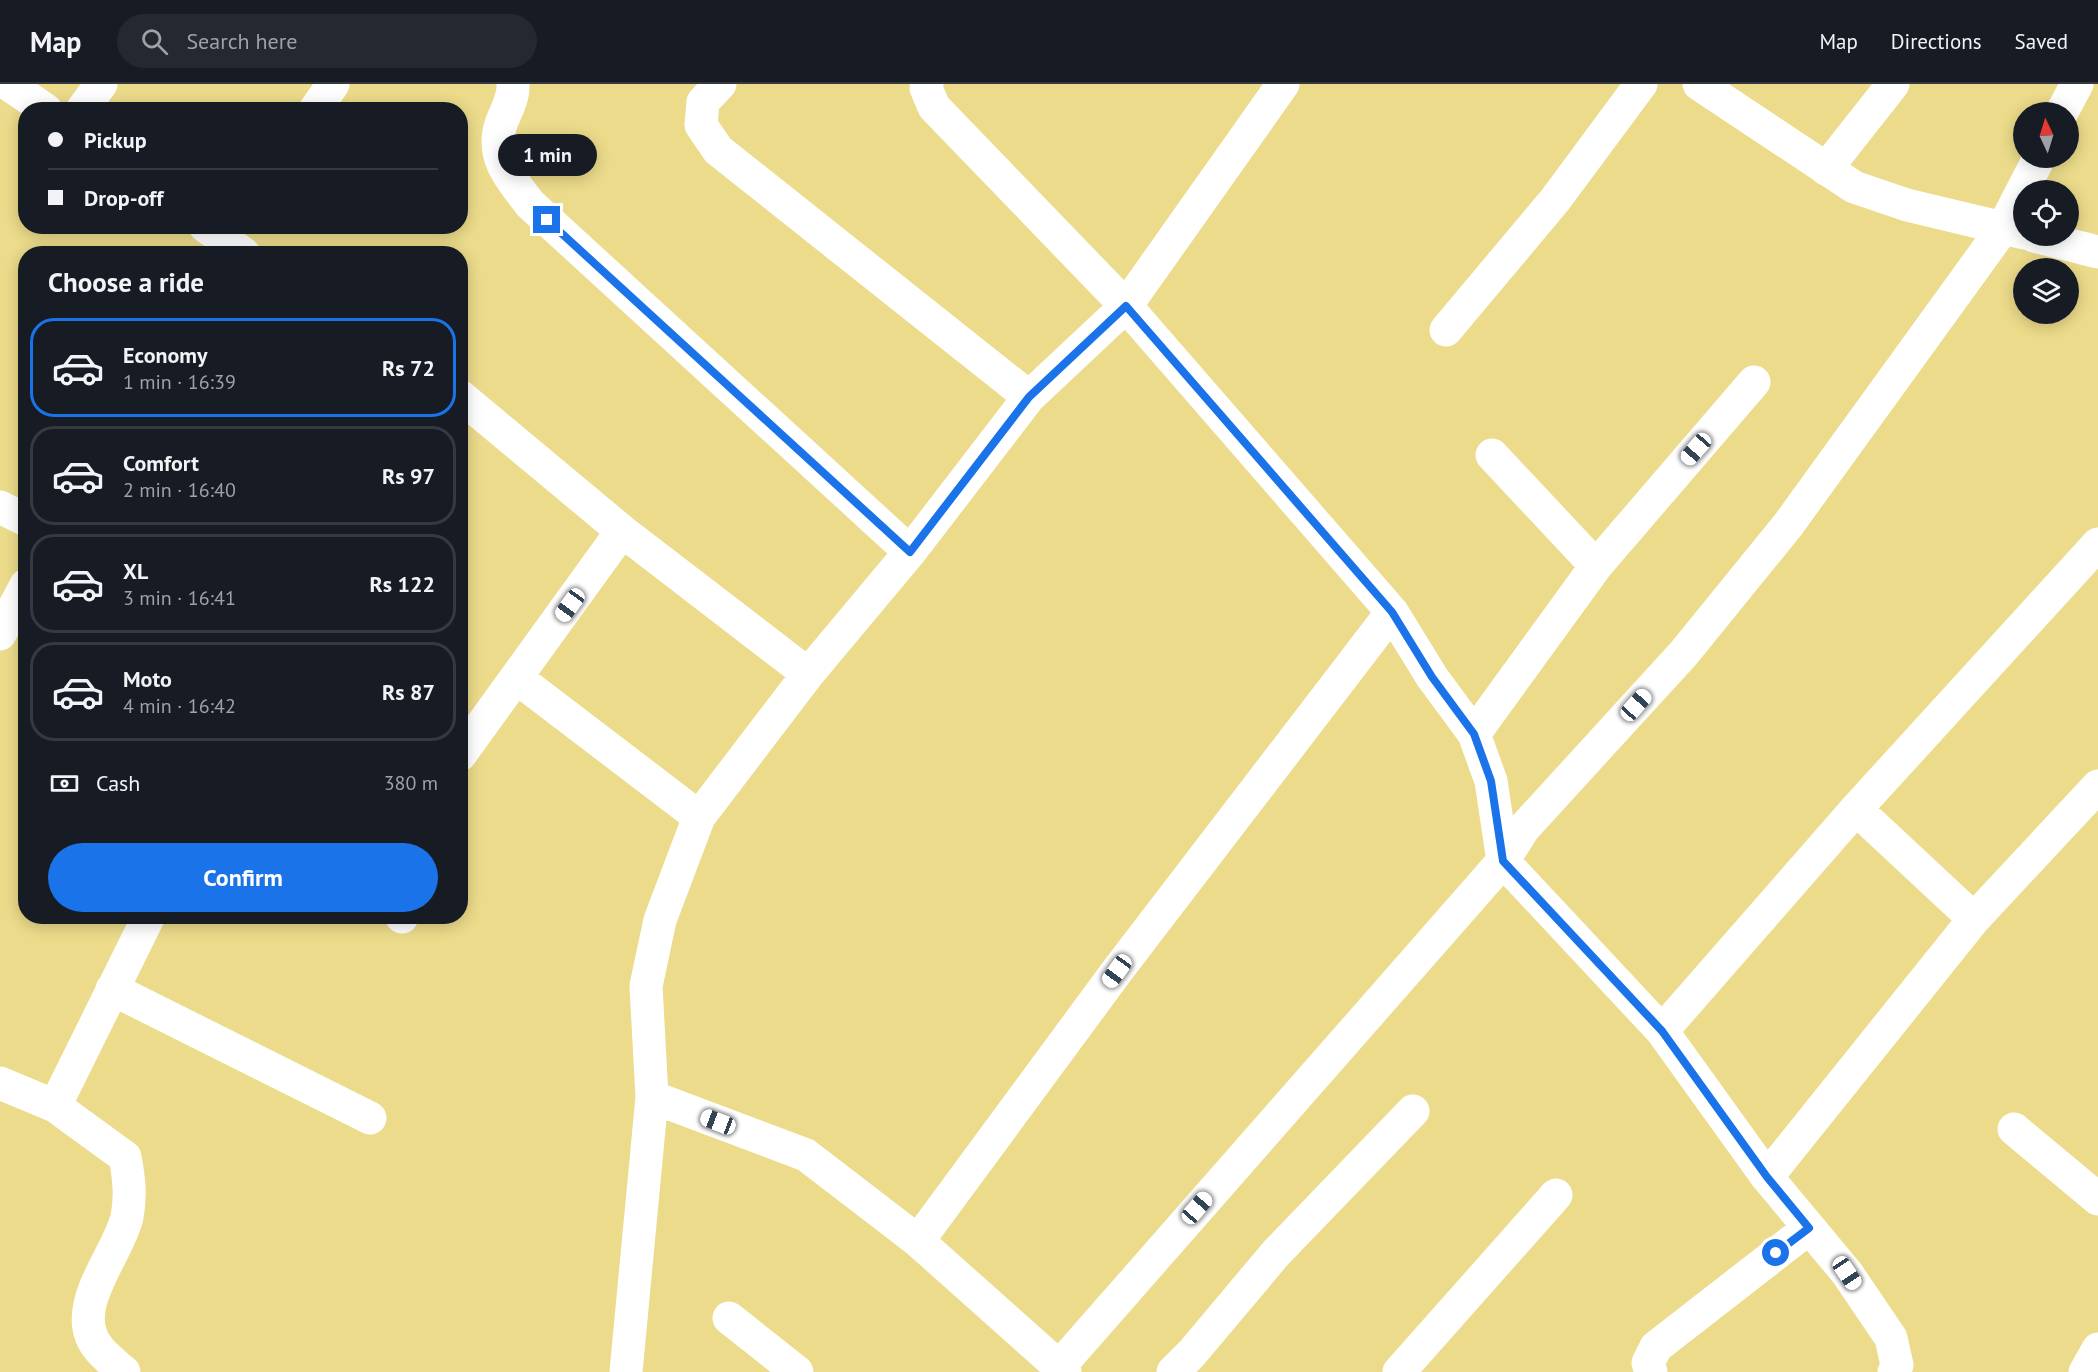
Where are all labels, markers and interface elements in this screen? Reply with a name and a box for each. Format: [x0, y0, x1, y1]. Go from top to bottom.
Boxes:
search box [117, 14, 537, 68]
text: Map [30, 23, 81, 60]
icon: search [138, 25, 171, 58]
text: Search here [186, 27, 297, 55]
text: Map [1819, 28, 1858, 55]
text: Directions [1891, 28, 1982, 55]
text: Saved [2015, 28, 2068, 55]
north arrow [2013, 102, 2079, 168]
map controls [2013, 102, 2079, 324]
text: Pickup [84, 126, 147, 154]
callout: 1 min [498, 133, 596, 175]
text: 1 min [523, 142, 572, 168]
button: locate [2013, 180, 2079, 246]
text: Drop-off [84, 184, 163, 212]
route end [533, 206, 560, 233]
button: layers [2013, 258, 2079, 324]
text: Choose a ride [48, 265, 204, 299]
icon: car [51, 341, 105, 395]
text: Economy [123, 341, 207, 369]
text: Rs 72 [382, 354, 435, 382]
text: 1 min · 16:39 [123, 369, 236, 395]
car [1677, 430, 1715, 468]
icon: car [51, 449, 105, 503]
text: Comfort [123, 449, 199, 477]
text: Rs 97 [382, 462, 435, 490]
text: 2 min · 16:40 [123, 477, 236, 503]
icon: car [51, 557, 105, 611]
text: XL [123, 557, 148, 585]
text: Rs 122 [369, 570, 435, 598]
text: 3 min · 16:41 [123, 585, 236, 611]
car [552, 585, 588, 625]
icon: car [51, 665, 105, 719]
text: Moto [123, 665, 172, 693]
text: Rs 87 [382, 678, 435, 706]
car [1617, 686, 1655, 724]
text: 4 min · 16:42 [123, 693, 236, 719]
icon: cash [48, 767, 81, 800]
text: Cash [96, 769, 140, 797]
text: 380 m [384, 770, 438, 796]
button: Confirm [48, 843, 438, 912]
car [1099, 951, 1135, 991]
car [698, 1107, 738, 1137]
car [1178, 1189, 1216, 1227]
route start [1762, 1239, 1789, 1266]
car [1829, 1253, 1865, 1293]

